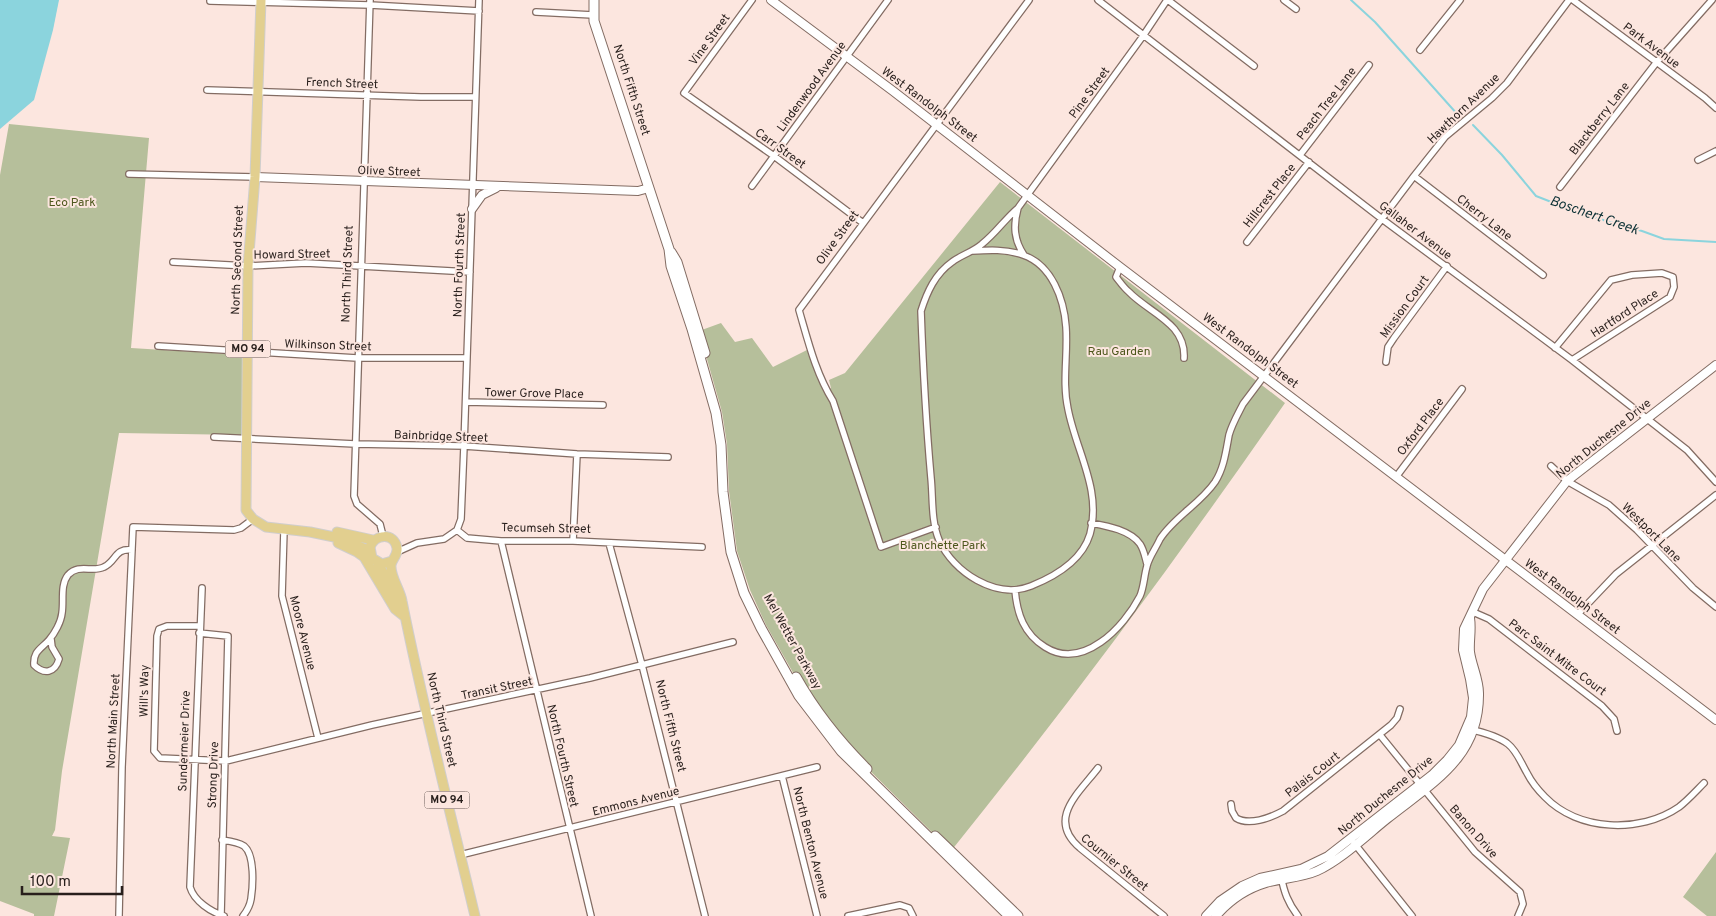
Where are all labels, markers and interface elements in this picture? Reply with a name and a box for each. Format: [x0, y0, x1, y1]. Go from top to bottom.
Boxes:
street label: Vine Street [686, 11, 734, 69]
street label: Park Avenue [1619, 19, 1683, 73]
street label: Lindenwood Avenue [774, 39, 850, 135]
street label: North Fifth Street [609, 43, 653, 137]
street label: West Randolph Street [878, 64, 980, 146]
street label: Pine Street [1066, 64, 1114, 122]
street label: Peach Tree Lane [1293, 64, 1361, 144]
street label: Hawthorn Avenue [1424, 70, 1504, 148]
street label: French Street [306, 75, 378, 93]
street label: Blackberry Lane [1566, 79, 1634, 159]
street label: Carr Street [751, 125, 809, 173]
street label: Hillcrest Place [1240, 161, 1300, 231]
street label: Olive Street [357, 163, 421, 181]
street label: Cherry Lane [1453, 191, 1515, 245]
water label: Boschert Creek [1547, 193, 1642, 239]
park label: Eco Park [48, 195, 96, 211]
street label: Gallaher Avenue [1375, 198, 1455, 264]
street label: North Second Street [228, 205, 248, 315]
street label: Olive Street [813, 208, 863, 268]
street label: North Fourth Street [450, 212, 470, 318]
street label: North Third Street [338, 225, 358, 323]
street label: Howard Street [253, 246, 331, 264]
street label: Mission Court [1377, 272, 1433, 342]
street label: Hartford Place [1588, 286, 1662, 342]
street label: West Randolph Street [1199, 310, 1301, 392]
street label: Wilkinson Street [284, 336, 372, 356]
road number: MO 94 [226, 340, 270, 358]
park label: Rau Garden [1088, 344, 1150, 360]
street label: Tower Grove Place [484, 385, 584, 403]
street label: Oxford Place [1394, 395, 1448, 459]
street label: North Duchesne Drive [1553, 396, 1655, 482]
street label: Bainbridge Street [394, 427, 488, 447]
street label: Westport Lane [1618, 500, 1684, 566]
street label: Tecumseh Street [501, 520, 591, 538]
park label: Blanchette Park [900, 538, 986, 554]
street label: West Randolph Street [1521, 556, 1623, 638]
street label: Mel Wetter Parkway [759, 592, 825, 692]
street label: Moore Avenue [285, 594, 319, 672]
street label: Parc Saint Mitre Court [1505, 616, 1609, 700]
street label: Will's Way [137, 665, 153, 717]
street label: North Third Street [422, 671, 460, 769]
street label: North Main Street [104, 673, 124, 769]
street label: Transit Street [460, 674, 534, 704]
street label: North Fifth Street [651, 678, 689, 774]
street label: Sundermeier Drive [175, 690, 195, 792]
street label: North Fourth Street [542, 703, 582, 809]
street label: Strong Drive [205, 741, 223, 809]
street label: Palais Court [1282, 749, 1344, 801]
street label: North Duchesne Drive [1335, 753, 1437, 839]
street label: Emmons Avenue [591, 783, 681, 821]
street label: North Benton Avenue [788, 785, 832, 901]
road number: MO 94 [424, 792, 470, 808]
street label: Banon Drive [1445, 802, 1501, 862]
street label: Cournier Street [1077, 831, 1151, 895]
scale bar [22, 864, 122, 896]
text: 100 m [30, 873, 71, 892]

